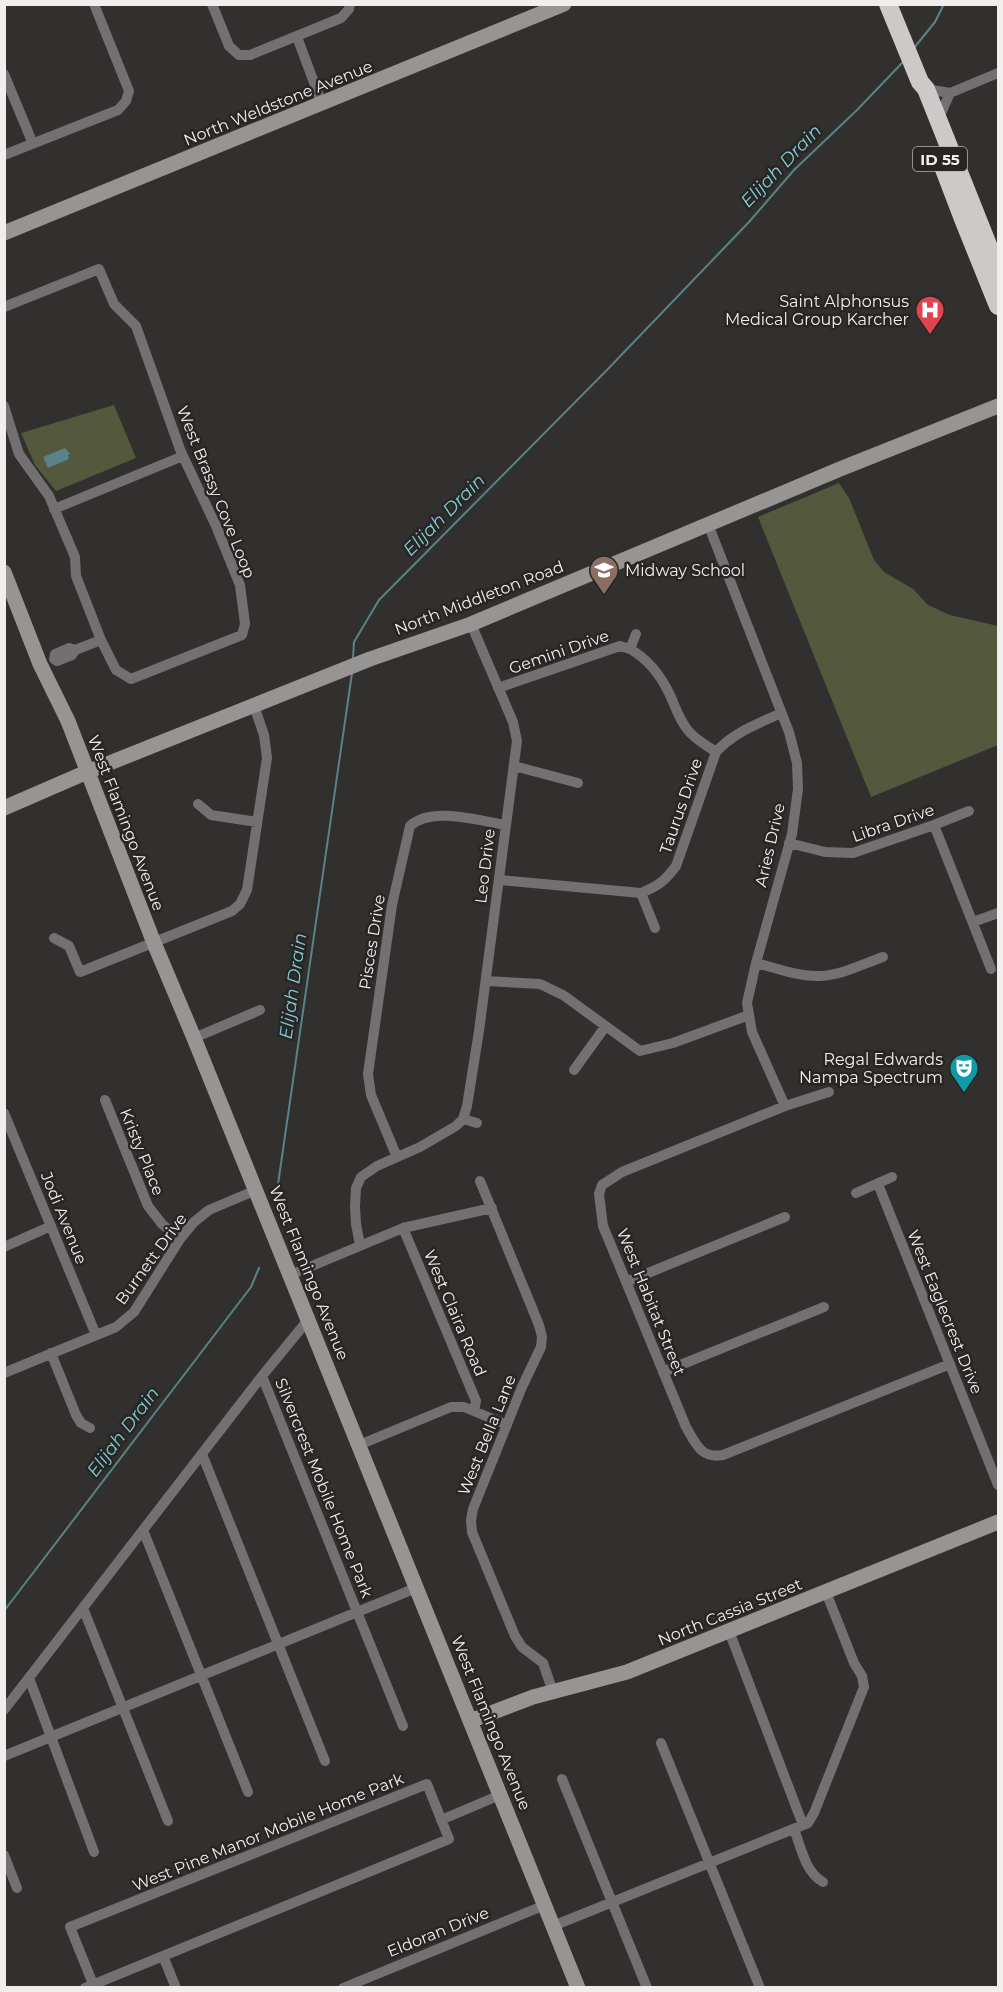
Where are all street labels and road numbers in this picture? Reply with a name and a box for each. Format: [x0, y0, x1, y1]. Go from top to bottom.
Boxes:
street label: North Weldstone Avenue [181, 56, 375, 150]
road number: ID 55 [913, 147, 967, 171]
street label: West Brassy Cove Loop [173, 403, 259, 581]
street label: North Middleton Road [392, 557, 566, 639]
street label: Gemini Drive [506, 626, 612, 678]
street label: West Flamingo Avenue [84, 732, 168, 914]
street label: Taurus Drive [656, 756, 706, 856]
street label: Libra Drive [849, 800, 937, 846]
street label: Aries Drive [751, 801, 789, 889]
street label: Leo Drive [471, 828, 499, 904]
street label: Pisces Drive [355, 893, 389, 991]
street label: Kristy Place [116, 1106, 168, 1198]
street label: Jodi Avenue [37, 1168, 91, 1267]
street label: West Flamingo Avenue [265, 1183, 353, 1363]
street label: Burnett Drive [111, 1210, 191, 1308]
street label: West Habitat Street [613, 1226, 689, 1379]
street label: West Eaglecrest Drive [903, 1227, 987, 1397]
street label: West Claira Road [420, 1247, 490, 1379]
street label: West Bella Lane [454, 1372, 520, 1498]
street label: Silvercrest Mobile Home Park [271, 1375, 377, 1601]
street label: North Cassia Street [655, 1574, 805, 1650]
street label: West Flamingo Avenue [447, 1633, 535, 1813]
street label: West Pine Manor Mobile Home Park [130, 1769, 407, 1895]
street label: Eldoran Drive [384, 1903, 492, 1961]

